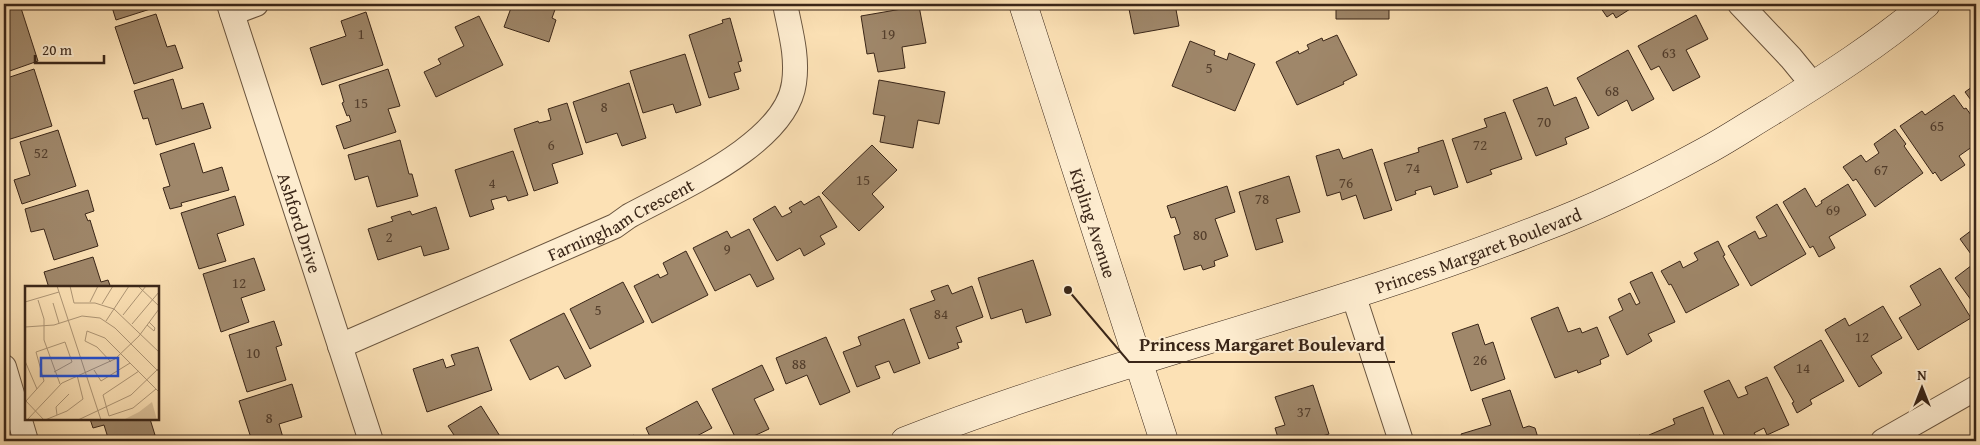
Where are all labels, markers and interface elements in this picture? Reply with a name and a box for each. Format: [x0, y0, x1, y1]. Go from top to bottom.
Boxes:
house number: 1 [357, 23, 365, 44]
house number: 19 [881, 23, 895, 44]
scale bar [35, 32, 104, 64]
text: 20 m [42, 39, 73, 60]
house number: 63 [1662, 42, 1676, 63]
house number: 5 [1205, 57, 1213, 78]
house number: 68 [1605, 80, 1619, 101]
house number: 15 [354, 92, 368, 113]
house number: 8 [600, 96, 608, 117]
house number: 70 [1537, 111, 1551, 132]
house number: 65 [1930, 115, 1944, 136]
house number: 6 [547, 134, 555, 155]
house number: 72 [1473, 134, 1487, 155]
house number: 52 [34, 142, 48, 163]
house number: 74 [1406, 157, 1420, 178]
house number: 67 [1874, 159, 1888, 180]
street label: Kipling Avenue [1063, 165, 1124, 281]
street label: Ashford Drive [271, 169, 329, 277]
house number: 15 [856, 169, 870, 190]
street label: Farningham Crescent [543, 171, 699, 267]
house number: 4 [488, 172, 496, 193]
house number: 76 [1339, 172, 1353, 193]
house number: 78 [1255, 188, 1269, 209]
house number: 69 [1826, 199, 1840, 220]
street label: Princess Margaret Boulevard [1371, 200, 1586, 300]
house number: 80 [1193, 224, 1207, 245]
house number: 2 [385, 226, 393, 247]
house number: 9 [723, 238, 731, 259]
house number: 12 [232, 272, 246, 293]
inset map [25, 286, 159, 420]
house number: 5 [594, 299, 602, 320]
house number: 84 [934, 303, 948, 324]
house number: 12 [1855, 326, 1869, 347]
callout: Princess Margaret Boulevard [1129, 328, 1395, 362]
text: Princess Margaret Boulevard [1139, 330, 1385, 358]
house number: 10 [246, 342, 260, 363]
house number: 26 [1473, 349, 1487, 370]
house number: 88 [792, 353, 806, 374]
house number: 14 [1796, 357, 1810, 378]
north arrow [1898, 362, 1948, 412]
text: N [1917, 365, 1927, 385]
house number: 37 [1297, 401, 1311, 422]
house number: 8 [265, 407, 273, 428]

